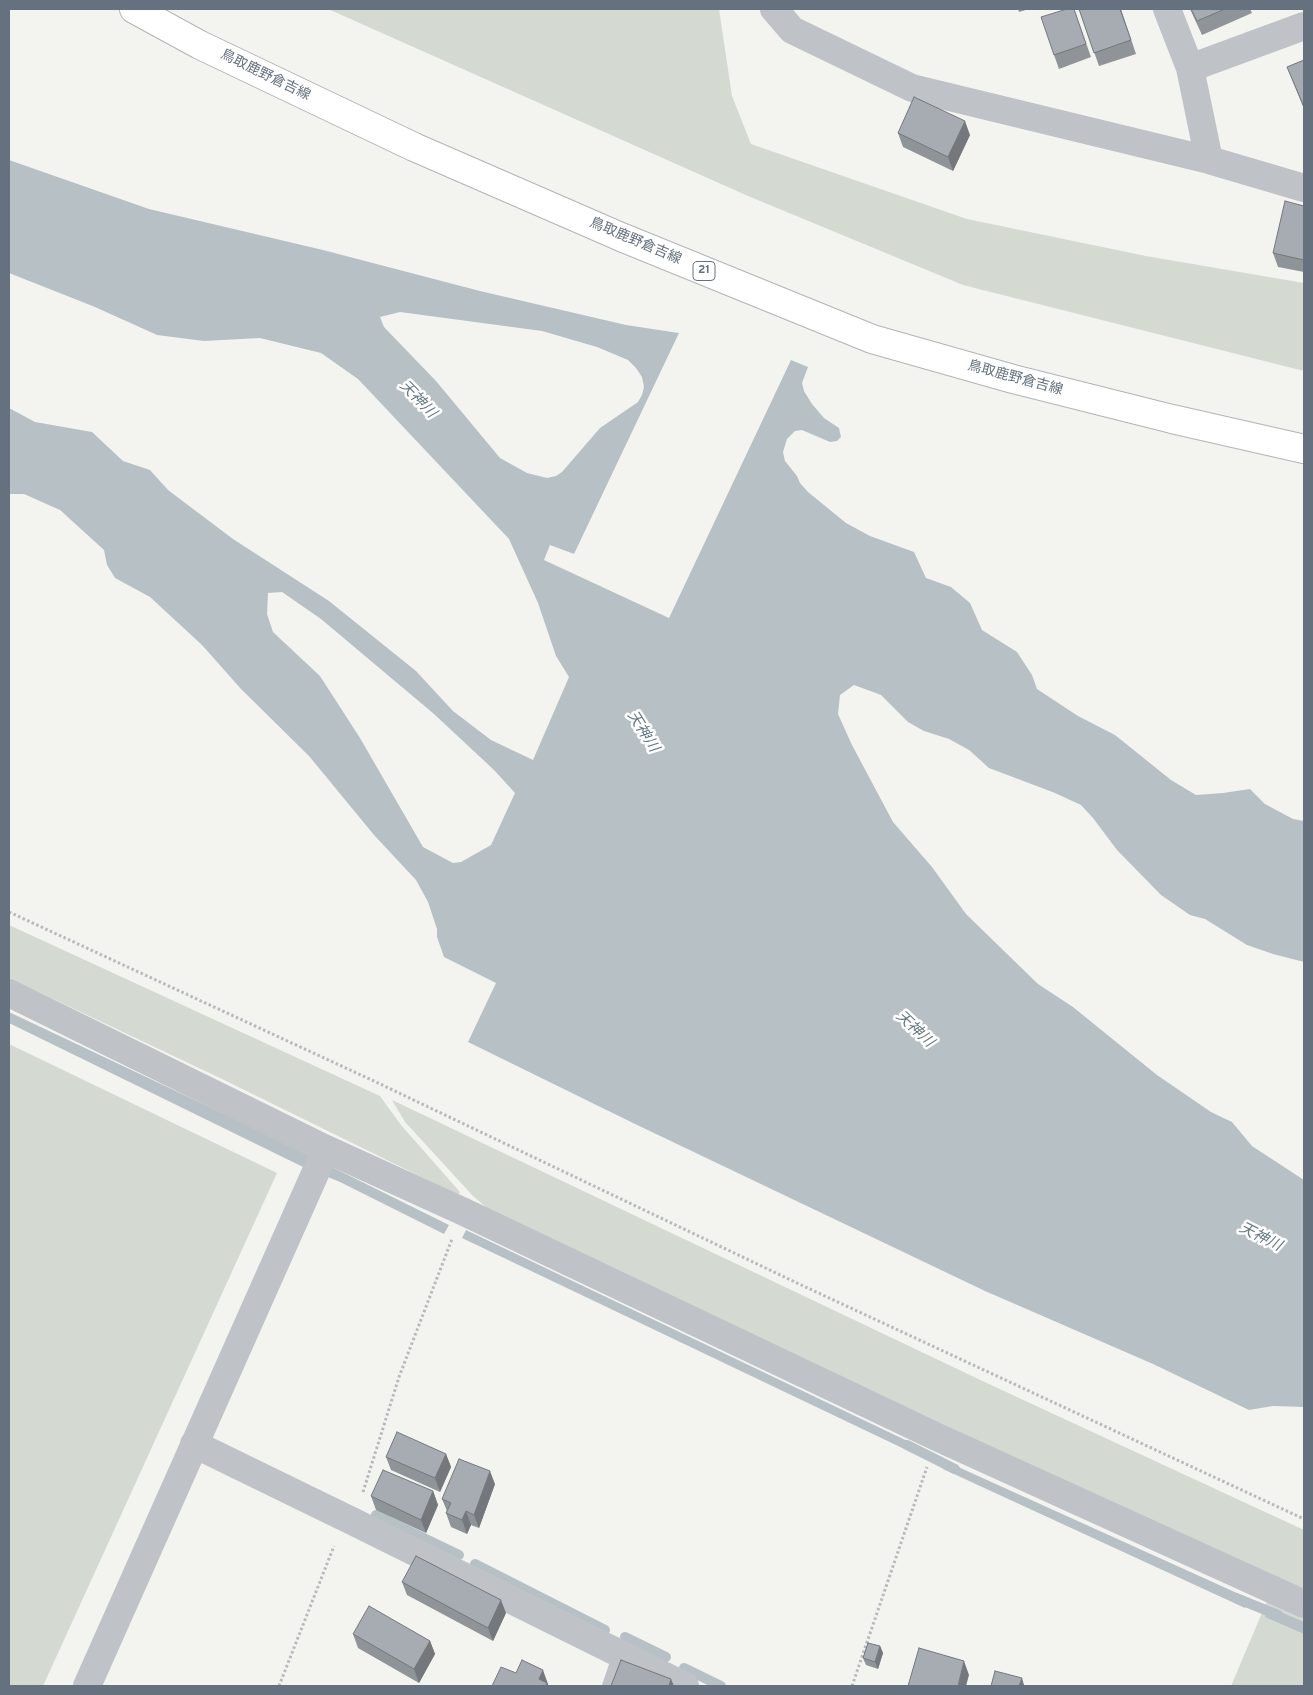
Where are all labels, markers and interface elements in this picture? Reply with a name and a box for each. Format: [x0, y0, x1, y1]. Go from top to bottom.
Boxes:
street label: 鳥取鹿野倉吉線 [217, 47, 313, 105]
street label: 鳥取鹿野倉吉線 [587, 215, 683, 269]
road number: 21 [693, 262, 715, 280]
street label: 鳥取鹿野倉吉線 [965, 358, 1065, 400]
water label: 天神川 [395, 378, 439, 422]
water label: 天神川 [622, 708, 662, 756]
water label: 天神川 [891, 1008, 937, 1052]
water label: 天神川 [1236, 1220, 1284, 1256]

